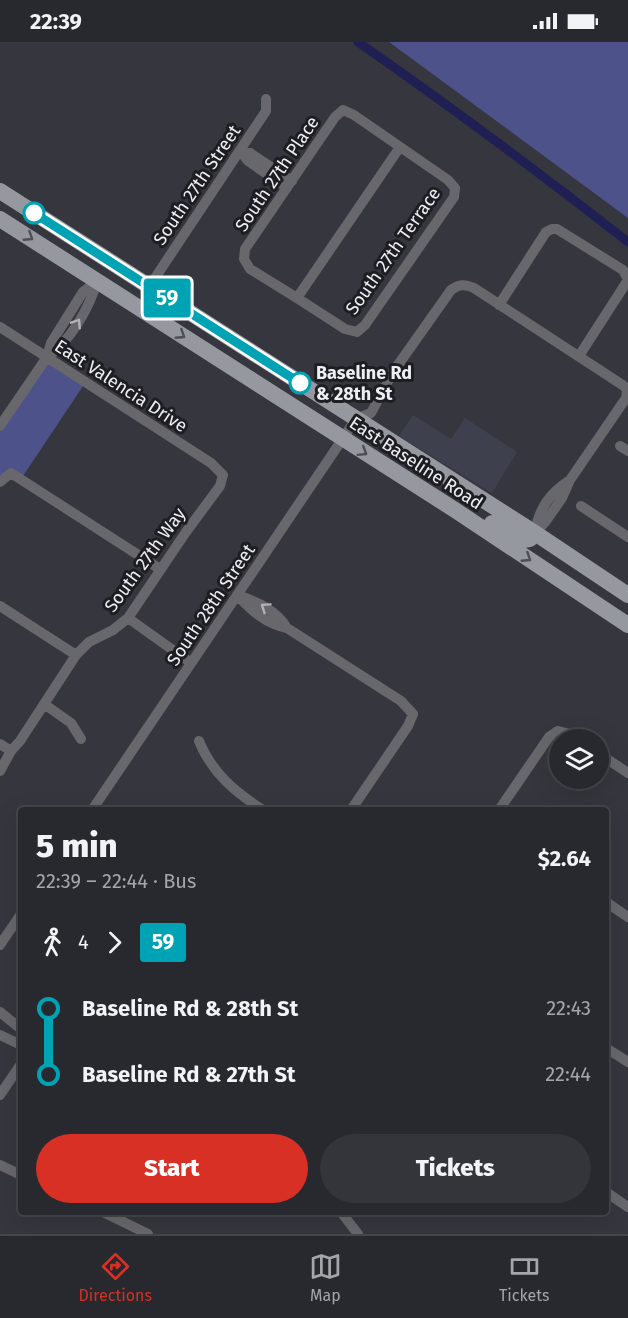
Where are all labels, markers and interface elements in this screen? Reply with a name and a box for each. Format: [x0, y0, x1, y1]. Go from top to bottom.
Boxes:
text: 22:39 [30, 8, 82, 35]
street label: South 27th Place [230, 112, 324, 236]
street label: South 27th Street [149, 120, 246, 249]
street label: South 27th Terrace [341, 183, 445, 319]
unlabelled marker [23, 202, 45, 224]
one-way arrow [23, 230, 33, 242]
line badge: 59 [140, 278, 194, 318]
text: 59 [156, 285, 178, 311]
one-way arrow [70, 318, 81, 329]
one-way arrow [175, 328, 185, 340]
street label: East Valencia Drive [51, 335, 191, 437]
place label: Baseline Rd & 28th St [316, 362, 412, 405]
marker: Baseline Rd & 28th St [289, 372, 311, 394]
street label: East Baseline Road [345, 412, 487, 514]
one-way arrow [357, 445, 367, 457]
street label: South 27th Way [100, 503, 190, 617]
street label: South 28th Street [162, 540, 260, 670]
one-way arrow [520, 551, 531, 562]
one-way arrow [261, 604, 272, 615]
map controls [549, 729, 609, 789]
button: layers [549, 729, 609, 789]
text: 5 min [36, 826, 118, 866]
text: $2.64 [538, 845, 591, 872]
text: 22:39 – 22:44 · Bus [36, 869, 196, 893]
icon: walk [36, 926, 69, 959]
icon: forward [98, 926, 131, 959]
text: 59 [152, 929, 174, 955]
text: 4 [78, 930, 89, 954]
text: Baseline Rd & 28th St [82, 995, 298, 1022]
text: 22:43 [546, 996, 591, 1020]
text: Baseline Rd & 27th St [82, 1061, 296, 1088]
text: 22:44 [545, 1062, 591, 1086]
button: Start [36, 1134, 308, 1203]
button: Tickets [320, 1134, 591, 1203]
tab: Directions [79, 1250, 152, 1305]
tab: Map [309, 1250, 342, 1305]
tab: Tickets [499, 1250, 549, 1305]

